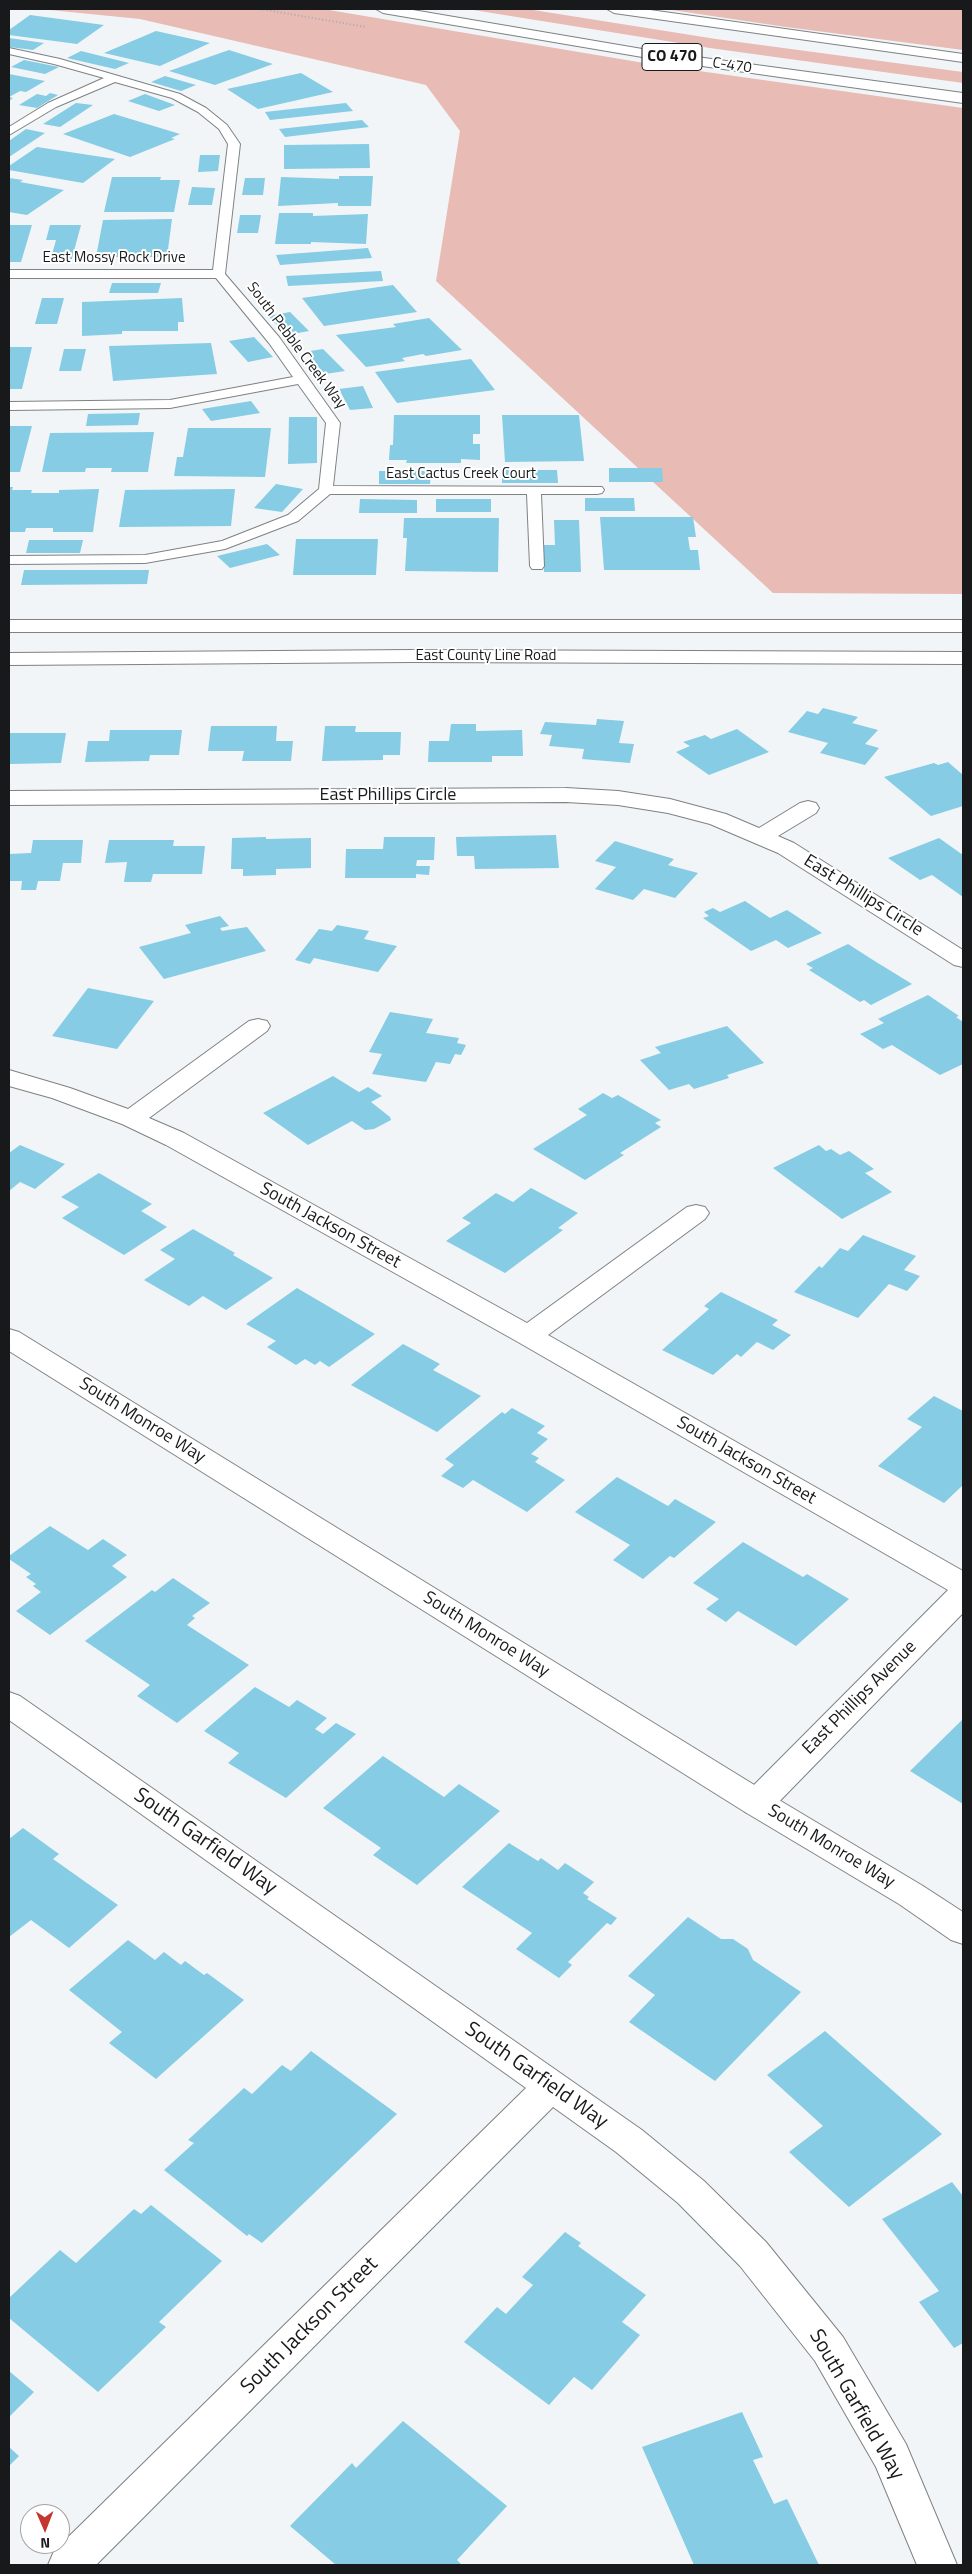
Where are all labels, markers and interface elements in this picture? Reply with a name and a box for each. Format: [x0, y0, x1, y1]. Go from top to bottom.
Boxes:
road number: CO 470 [642, 44, 702, 70]
street label: C-470 [711, 54, 753, 78]
street label: East Mossy Rock Drive [42, 249, 186, 267]
street label: South Pebble Creek Way [243, 279, 349, 413]
street label: East Cactus Creek Court [386, 465, 536, 483]
street label: East County Line Road [416, 647, 556, 665]
street label: East Phillips Circle [320, 785, 456, 807]
street label: East Phillips Circle [799, 851, 927, 941]
street label: South Jackson Street [256, 1178, 404, 1274]
street label: South Monroe Way [75, 1373, 209, 1469]
street label: South Jackson Street [672, 1412, 820, 1510]
street label: South Monroe Way [419, 1587, 553, 1683]
street label: East Phillips Avenue [799, 1637, 921, 1759]
street label: South Garfield Way [128, 1783, 282, 1901]
street label: South Monroe Way [763, 1800, 899, 1894]
street label: South Garfield Way [459, 2017, 613, 2135]
street label: South Jackson Street [236, 2252, 384, 2400]
street label: South Garfield Way [803, 2325, 909, 2485]
north arrow [20, 2504, 70, 2554]
text: N [40, 2533, 50, 2554]

